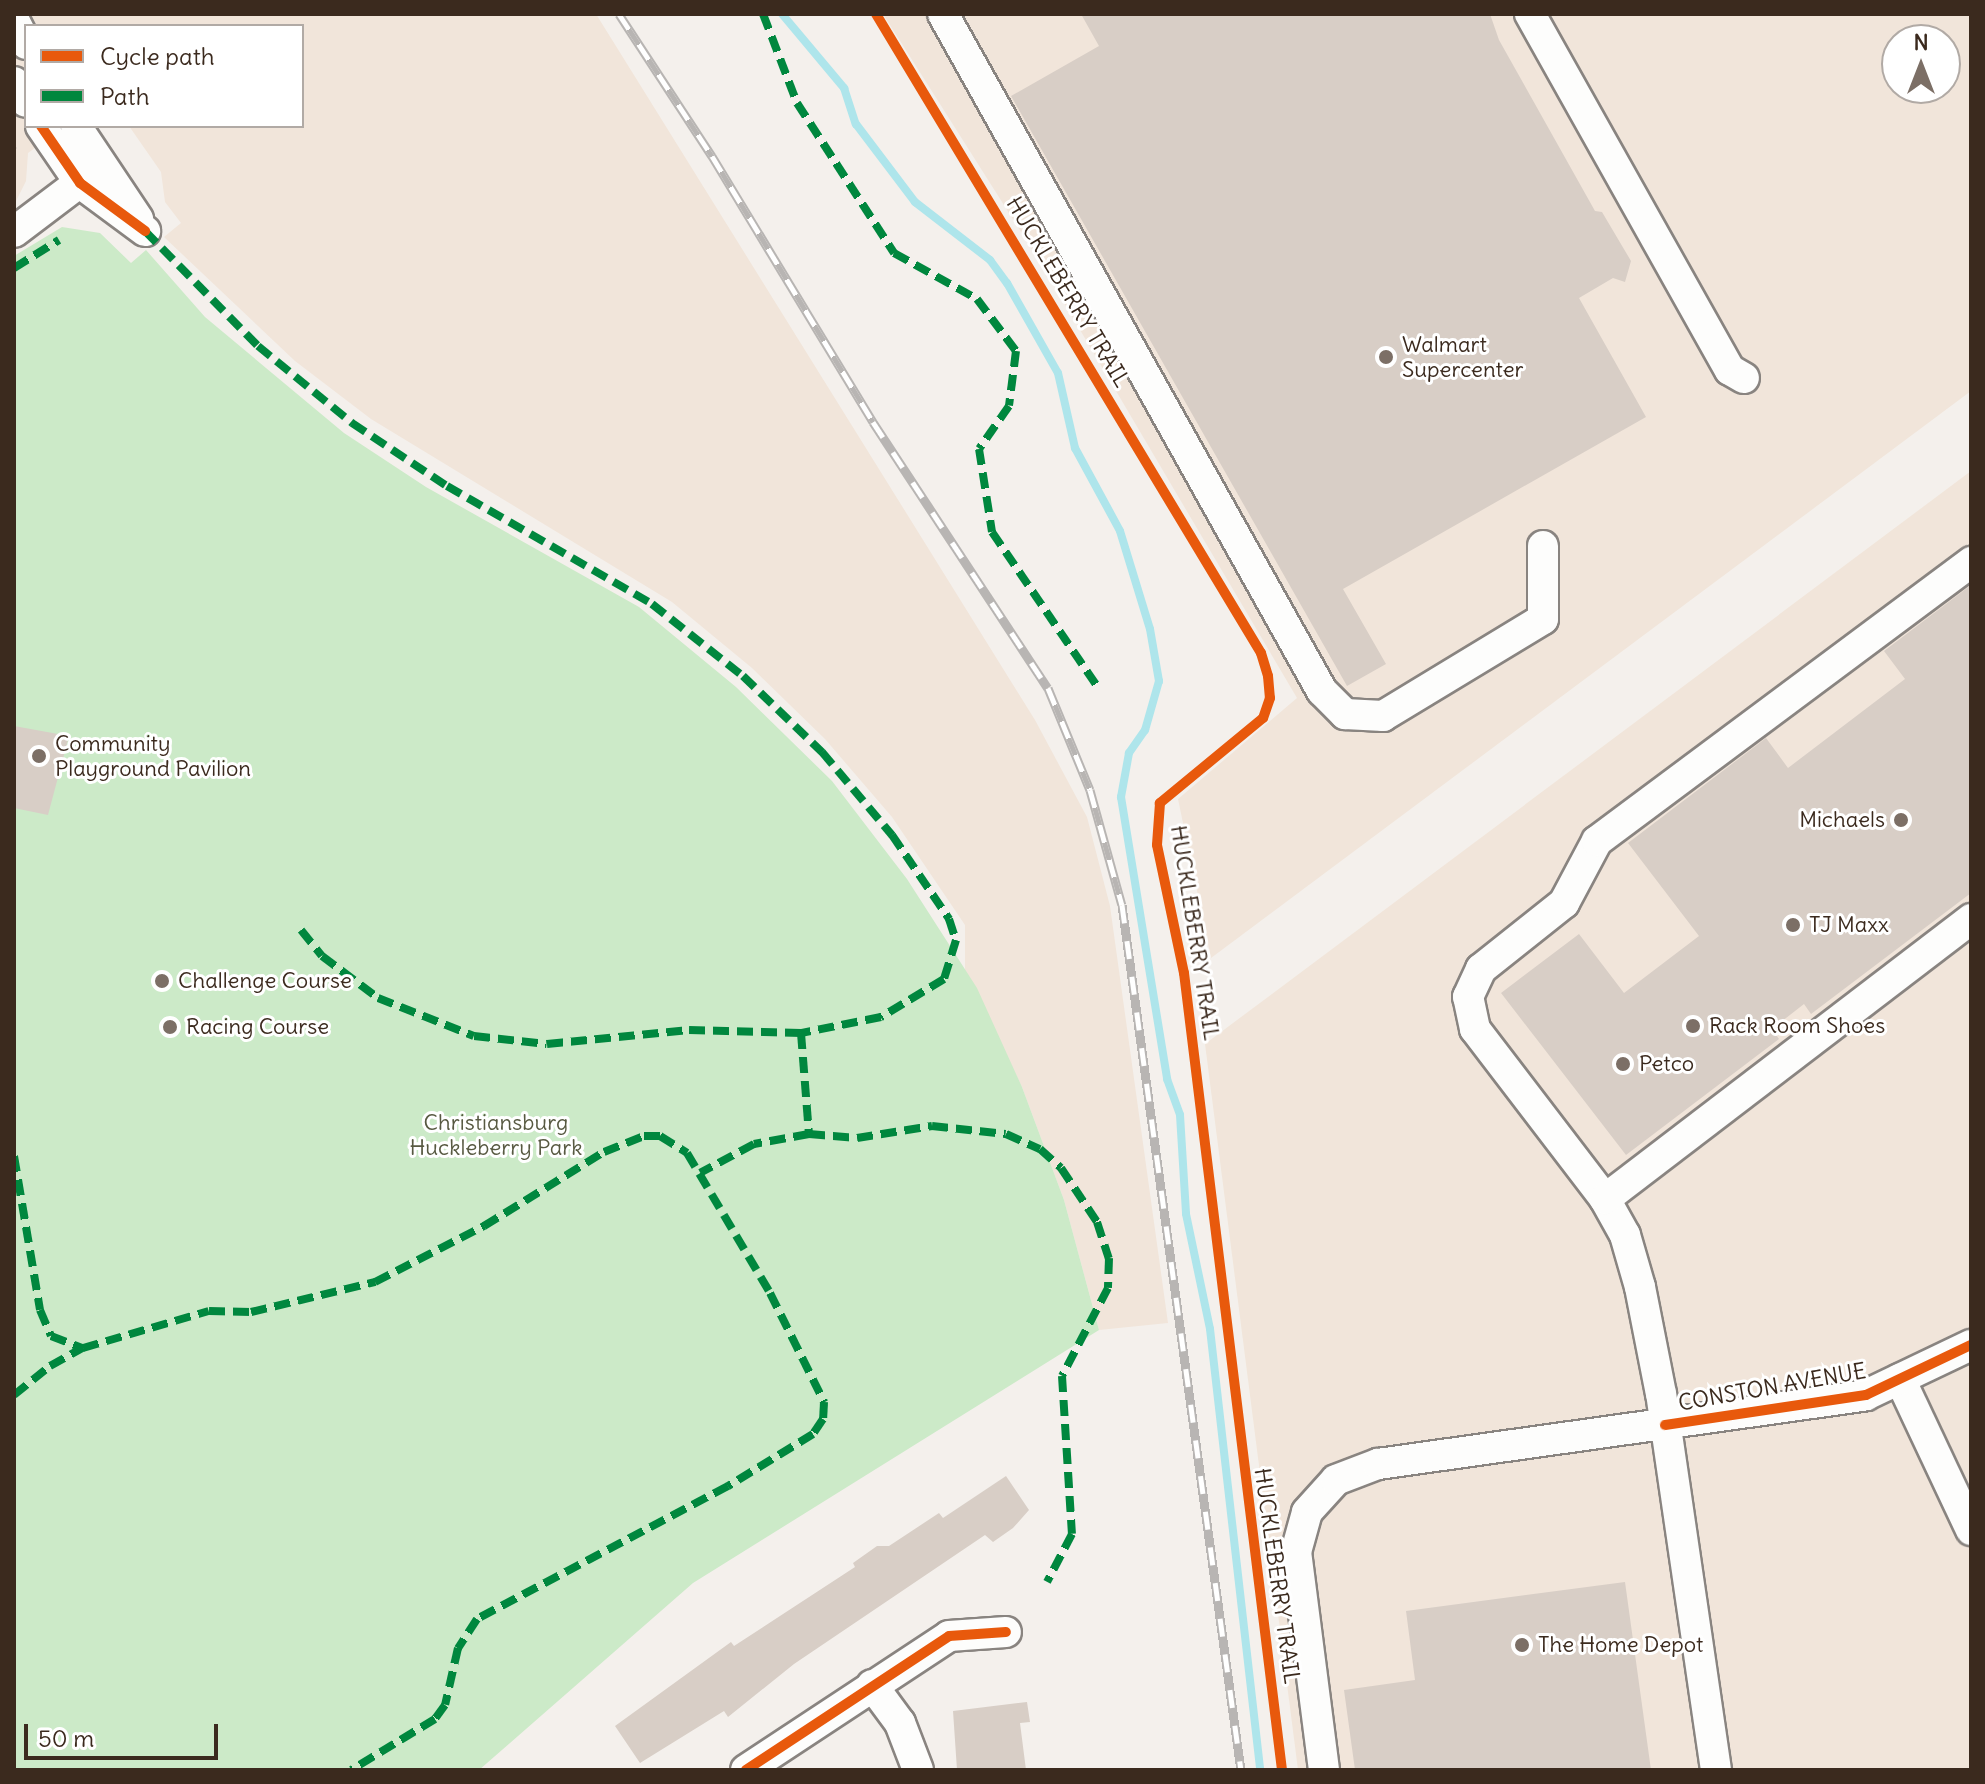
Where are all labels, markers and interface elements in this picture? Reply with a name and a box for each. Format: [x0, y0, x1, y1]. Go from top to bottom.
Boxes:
legend [24, 24, 304, 128]
north arrow [1881, 24, 1961, 104]
text: N [1913, 28, 1929, 56]
text: Cycle path [100, 41, 215, 71]
text: Path [100, 81, 150, 111]
street label: HUCKLEBERRY TRAIL [1001, 192, 1135, 392]
place label: Walmart Supercenter [1402, 331, 1523, 382]
marker: Walmart Supercenter [1377, 348, 1395, 366]
place label: Community Playground Pavilion [55, 730, 251, 782]
marker: Community Playground Pavilion [30, 747, 48, 765]
place label: Michaels [1799, 807, 1885, 833]
marker: Michaels [1892, 811, 1910, 829]
street label: HUCKLEBERRY TRAIL [1165, 823, 1225, 1043]
place label: TJ Maxx [1809, 912, 1889, 938]
marker: TJ Maxx [1784, 916, 1802, 934]
place label: Challenge Course [178, 968, 352, 994]
marker: Challenge Course [153, 972, 171, 990]
place label: Rack Room Shoes [1709, 1013, 1885, 1039]
place label: Racing Course [186, 1014, 329, 1040]
marker: Rack Room Shoes [1684, 1017, 1702, 1035]
marker: Racing Course [161, 1018, 179, 1036]
place label: Petco [1639, 1051, 1694, 1077]
marker: Petco [1614, 1055, 1632, 1073]
park label: Christiansburg Huckleberry Park [410, 1109, 582, 1160]
street label: CONSTON AVENUE [1676, 1357, 1868, 1417]
street label: HUCKLEBERRY TRAIL [1249, 1466, 1305, 1686]
place label: The Home Depot [1538, 1632, 1703, 1658]
marker: The Home Depot [1513, 1636, 1531, 1654]
scale bar [28, 1708, 222, 1758]
text: 50 m [38, 1723, 94, 1753]

